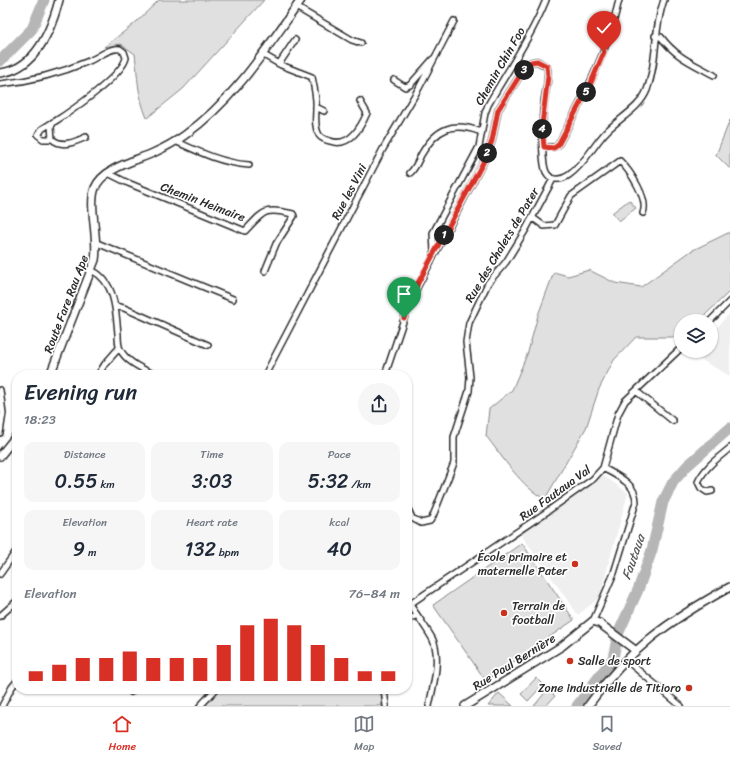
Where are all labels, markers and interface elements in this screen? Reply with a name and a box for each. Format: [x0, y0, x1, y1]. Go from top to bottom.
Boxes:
pin [587, 11, 621, 52]
icon: check [593, 17, 615, 39]
street label: Chemin Chin Foo [469, 23, 531, 109]
pin: 3 [514, 60, 534, 80]
text: 3 [521, 60, 527, 79]
pin: 5 [576, 82, 596, 102]
text: 5 [583, 82, 589, 101]
pin: 4 [532, 119, 552, 139]
text: 4 [539, 119, 545, 138]
pin: 2 [477, 143, 497, 163]
text: 2 [484, 143, 490, 162]
street label: Rue les Vini [325, 159, 373, 224]
street label: Chemin Heimaire [157, 176, 249, 228]
street label: Rue des Chalets de Pater [459, 182, 546, 307]
pin: 1 [434, 225, 454, 245]
text: 1 [442, 225, 446, 244]
street label: Route Fare Rau Ape [37, 252, 95, 356]
pin [387, 277, 421, 318]
icon: arrive [393, 283, 415, 305]
map controls [674, 314, 718, 358]
button: layers [674, 314, 718, 358]
text: Evening run [24, 373, 137, 412]
button: share [358, 383, 400, 425]
text: 18:23 [24, 408, 56, 431]
text: Distance [64, 445, 106, 464]
text: Time [200, 445, 224, 464]
text: Pace [328, 445, 351, 464]
street label: Rue Fautaua Val [514, 459, 596, 527]
text: 0.55 [55, 464, 98, 499]
text: 3:03 [192, 464, 232, 499]
text: 5:32 [308, 464, 348, 499]
text: km [98, 475, 115, 494]
text: /km [348, 475, 371, 494]
text: Elevation [62, 513, 107, 532]
text: Heart rate [186, 513, 238, 532]
text: kcal [329, 513, 349, 532]
water label: Fautaua [615, 530, 652, 583]
text: 9 [73, 532, 85, 567]
text: 132 [185, 532, 216, 567]
text: 40 [327, 532, 352, 567]
text: m [85, 543, 96, 562]
text: bpm [216, 543, 239, 562]
place label: École primaire et maternelle Pater [477, 546, 568, 582]
marker: École primaire et maternelle Pater [570, 559, 580, 569]
text: Elevation [24, 582, 77, 605]
text: 76–84 m [348, 582, 400, 605]
place label: Terrain de football [512, 595, 565, 631]
marker: Terrain de football [499, 608, 509, 618]
street label: Rue Paul Bernière [468, 628, 560, 696]
place label: Salle de sport [578, 650, 651, 672]
marker: Salle de sport [565, 656, 575, 666]
place label: Zone industrielle de Titioro [538, 677, 681, 699]
marker: Zone industrielle de Titioro [684, 683, 694, 693]
tab: Home [109, 713, 136, 756]
tab: Map [353, 713, 375, 756]
tab: Saved [592, 713, 621, 756]

